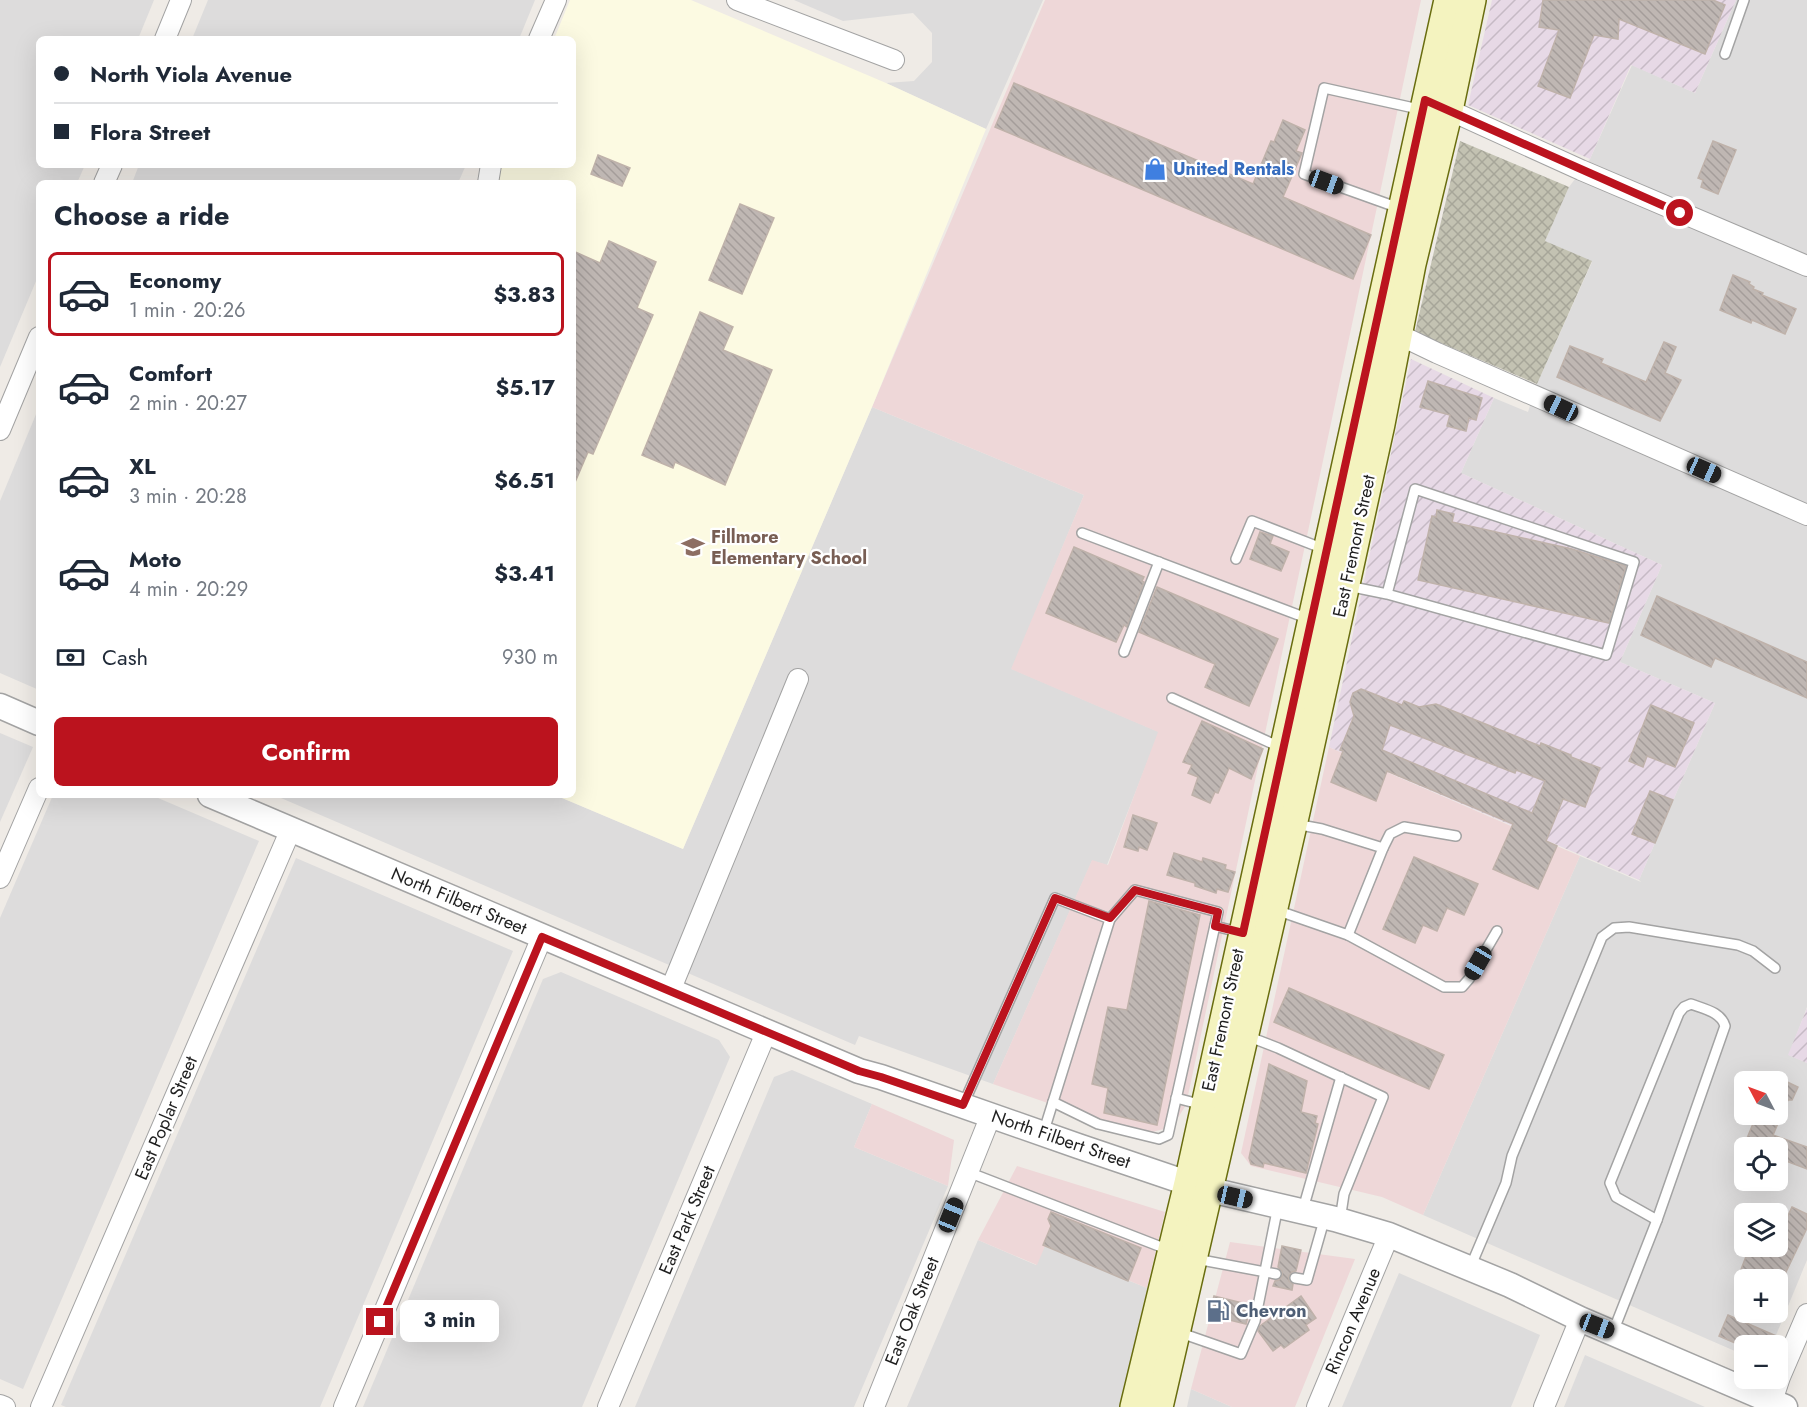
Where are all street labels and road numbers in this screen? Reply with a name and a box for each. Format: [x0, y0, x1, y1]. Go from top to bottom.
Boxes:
street label: East Fremont Street [1326, 472, 1382, 620]
street label: North Filbert Street [387, 861, 532, 942]
street label: East Fremont Street [1195, 946, 1251, 1094]
street label: East Poplar Street [128, 1051, 204, 1184]
street label: North Filbert Street [988, 1103, 1135, 1175]
street label: East Park Street [652, 1161, 722, 1278]
street label: East Oak Street [878, 1252, 946, 1369]
street label: Rincon Avenue [1319, 1264, 1387, 1378]

